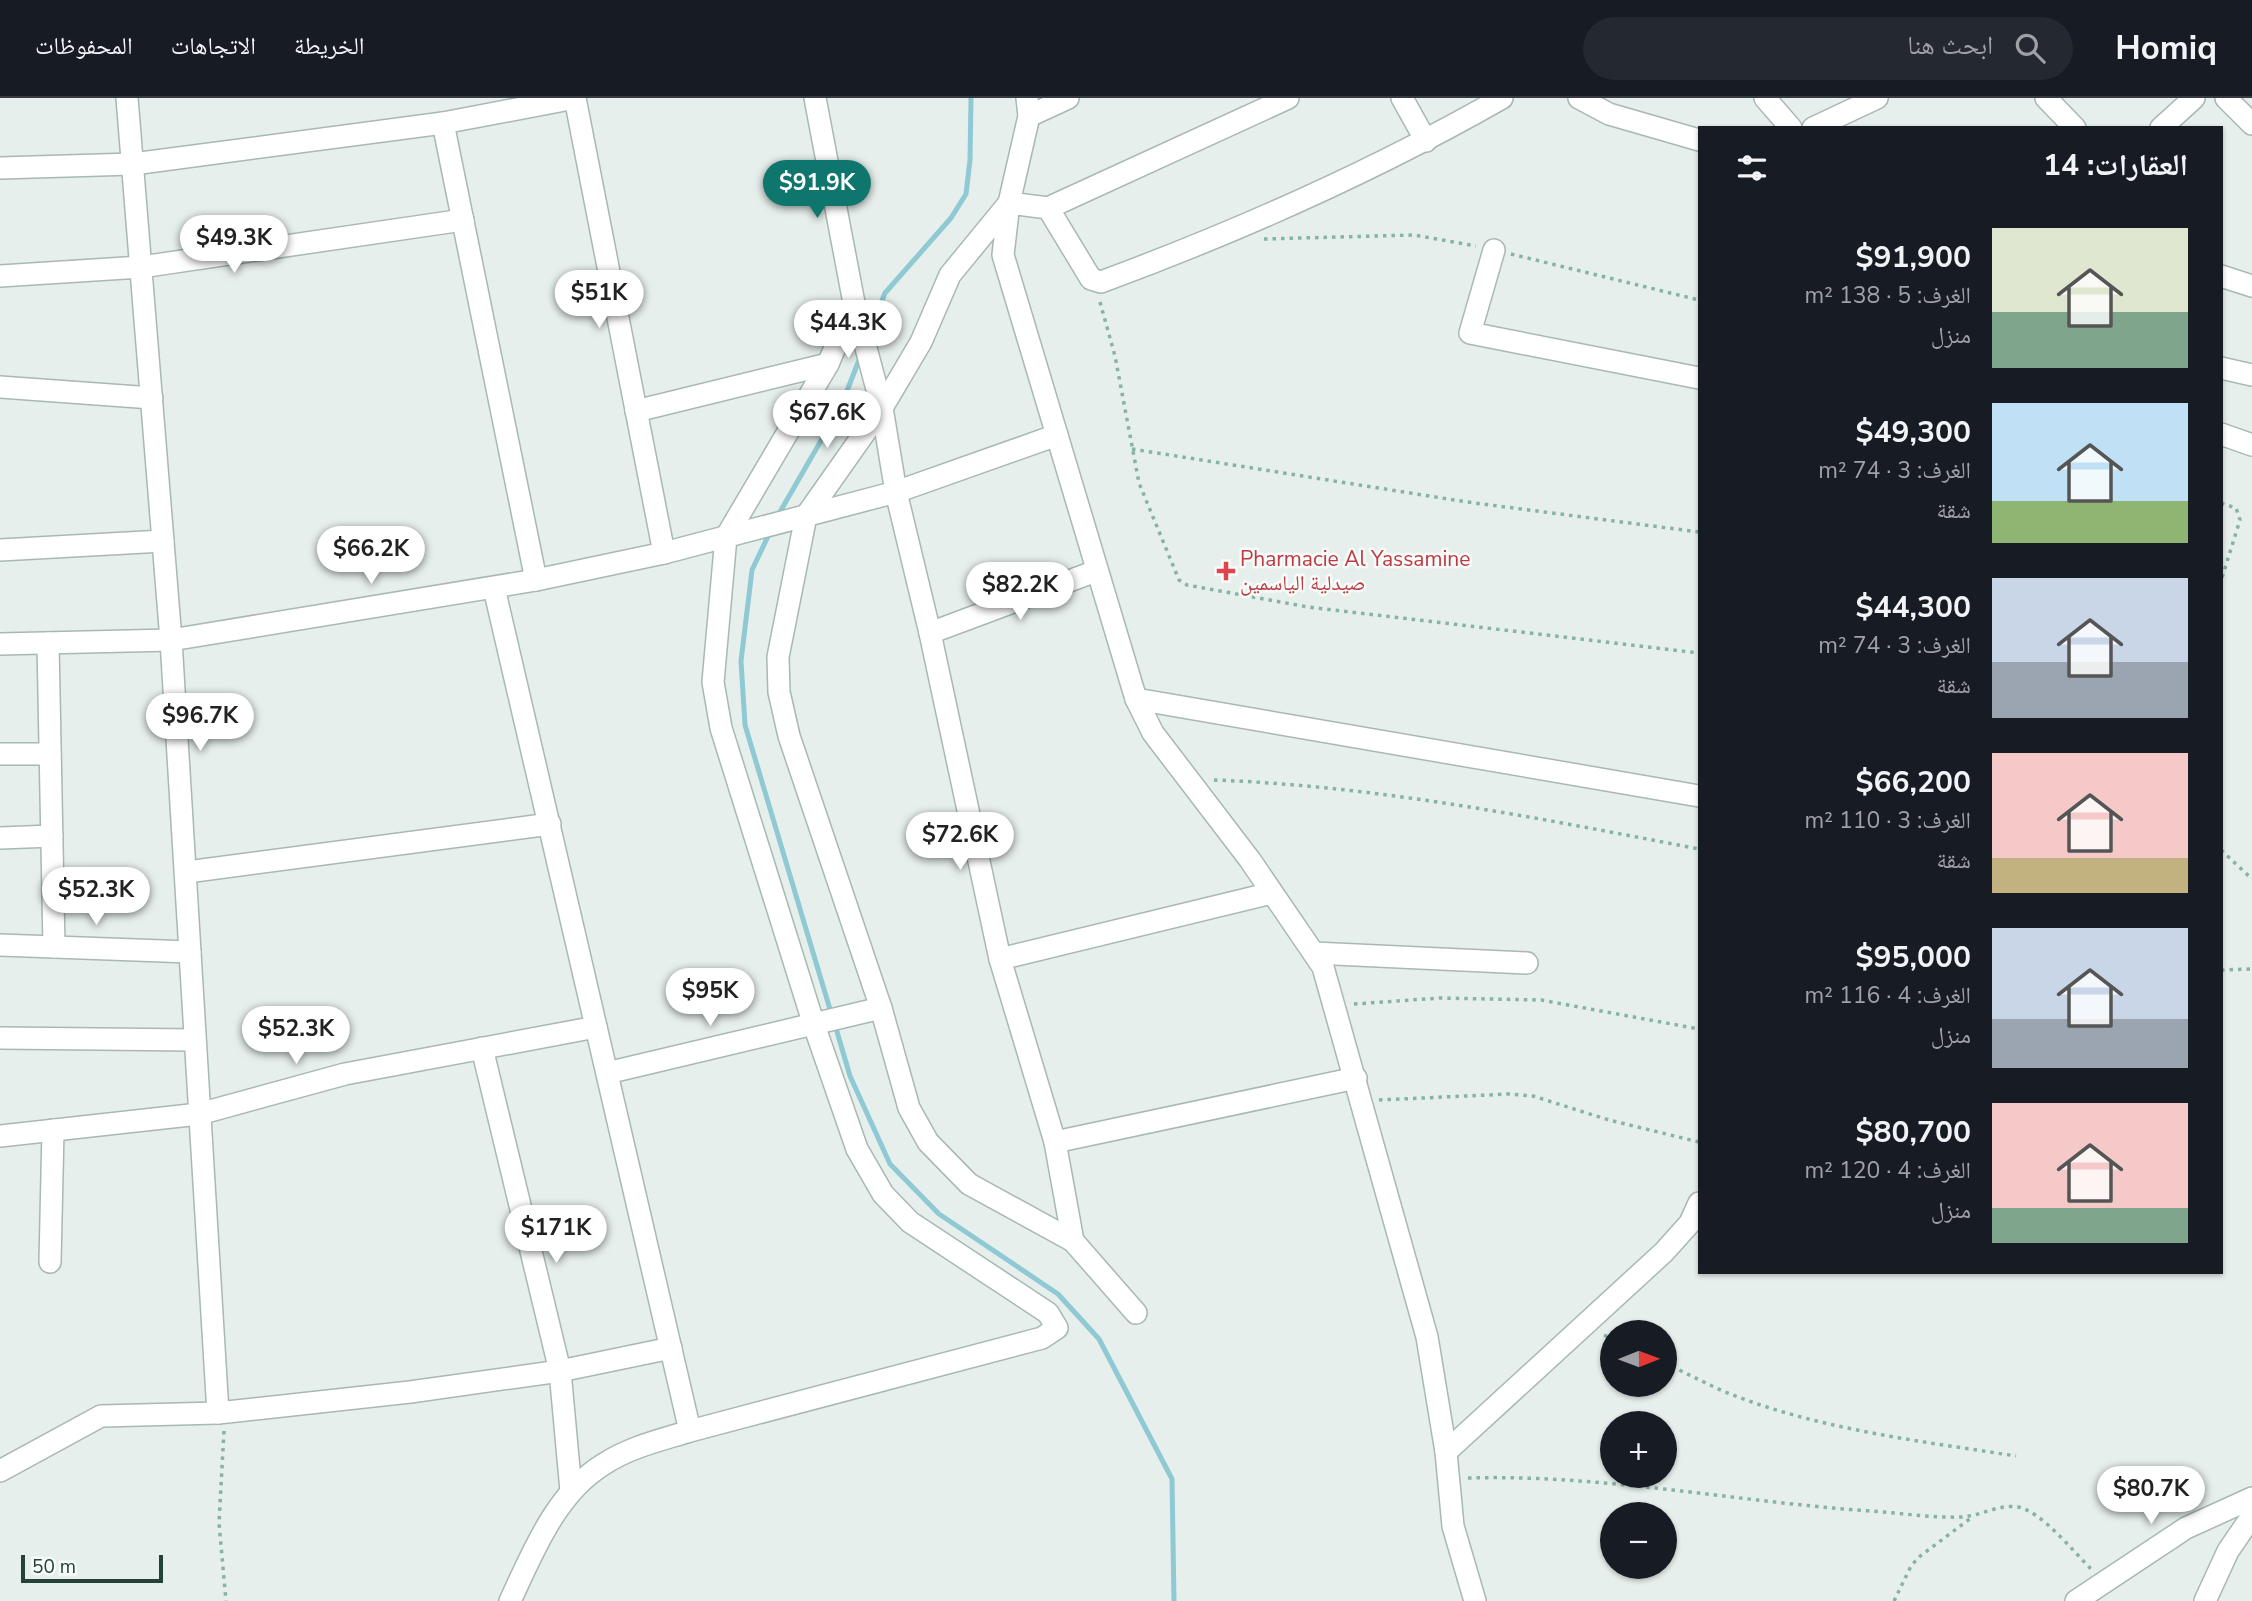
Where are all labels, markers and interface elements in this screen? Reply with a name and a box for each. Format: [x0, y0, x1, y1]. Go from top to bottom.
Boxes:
search box [1583, 17, 2073, 80]
text: Homiq [2115, 26, 2217, 71]
text: ابحث هنا [1907, 28, 1993, 63]
icon: search [2011, 29, 2049, 67]
text: المحفوظات [35, 30, 133, 62]
text: الاتجاهات [171, 30, 256, 62]
text: الخريطة [294, 30, 365, 62]
text: العقارات: 14 [2043, 145, 2188, 186]
icon: filters [1733, 149, 1771, 187]
pin: $91.9K [760, 160, 874, 220]
text: $91.9K [779, 167, 855, 198]
pin: $49.3K [177, 216, 291, 275]
text: $49.3K [196, 222, 272, 253]
text: $91,900 [1856, 237, 1971, 278]
icon: home [2048, 256, 2132, 340]
pin: $51K [558, 271, 640, 330]
text: $51K [571, 277, 627, 308]
text: الغرف: 5 · 138 m² [1805, 280, 1971, 311]
pin: $44.3K [791, 300, 905, 360]
text: $44.3K [810, 307, 886, 338]
text: منزل [1931, 320, 1971, 351]
pin: $67.6K [770, 390, 884, 450]
text: $67.6K [789, 397, 865, 428]
text: $49,300 [1856, 412, 1971, 453]
icon: home [2048, 431, 2132, 515]
text: الغرف: 3 · 74 m² [1818, 455, 1971, 486]
text: شقة [1937, 495, 1971, 526]
pin: $66.2K [314, 526, 428, 586]
text: $66.2K [333, 533, 409, 564]
place label: Pharmacie Al Yassamine صيدلية الياسمين [1240, 545, 1470, 597]
pin: $82.2K [963, 562, 1077, 622]
marker: Pharmacie Al Yassamine صيدلية الياسمين [1218, 563, 1234, 579]
text: $82.2K [982, 569, 1058, 600]
text: $44,300 [1856, 587, 1971, 628]
icon: home [2048, 606, 2132, 690]
text: الغرف: 3 · 74 m² [1818, 630, 1971, 661]
text: شقة [1937, 670, 1971, 701]
pin: $96.7K [143, 694, 257, 753]
text: $96.7K [162, 700, 238, 731]
text: $66,200 [1856, 762, 1971, 803]
icon: home [2048, 781, 2132, 865]
text: الغرف: 3 · 110 m² [1805, 805, 1971, 836]
pin: $72.6K [903, 812, 1017, 872]
text: $72.6K [922, 819, 998, 850]
text: شقة [1937, 845, 1971, 876]
pin: $52.3K [39, 868, 153, 927]
text: $52.3K [58, 874, 134, 905]
text: $95,000 [1856, 937, 1971, 978]
icon: home [2048, 956, 2132, 1040]
pin: $95K [669, 968, 751, 1028]
text: $95K [682, 975, 738, 1006]
text: الغرف: 4 · 116 m² [1805, 980, 1971, 1011]
pin: $52.3K [239, 1006, 353, 1066]
text: $52.3K [258, 1013, 334, 1044]
text: منزل [1931, 1020, 1971, 1051]
text: $80,700 [1856, 1112, 1971, 1153]
icon: home [2048, 1131, 2132, 1215]
text: الغرف: 4 · 120 m² [1805, 1155, 1971, 1186]
text: منزل [1931, 1195, 1971, 1226]
pin: $171K [507, 1206, 605, 1265]
text: $171K [521, 1212, 591, 1243]
north arrow [1600, 1320, 1676, 1396]
map controls [1600, 1320, 1677, 1579]
button: + [1600, 1411, 1677, 1488]
pin: $80.7K [2094, 1466, 2208, 1526]
text: $80.7K [2113, 1473, 2189, 1504]
button: − [1600, 1502, 1677, 1579]
scale bar [21, 1552, 163, 1584]
text: 50 m [32, 1554, 76, 1580]

